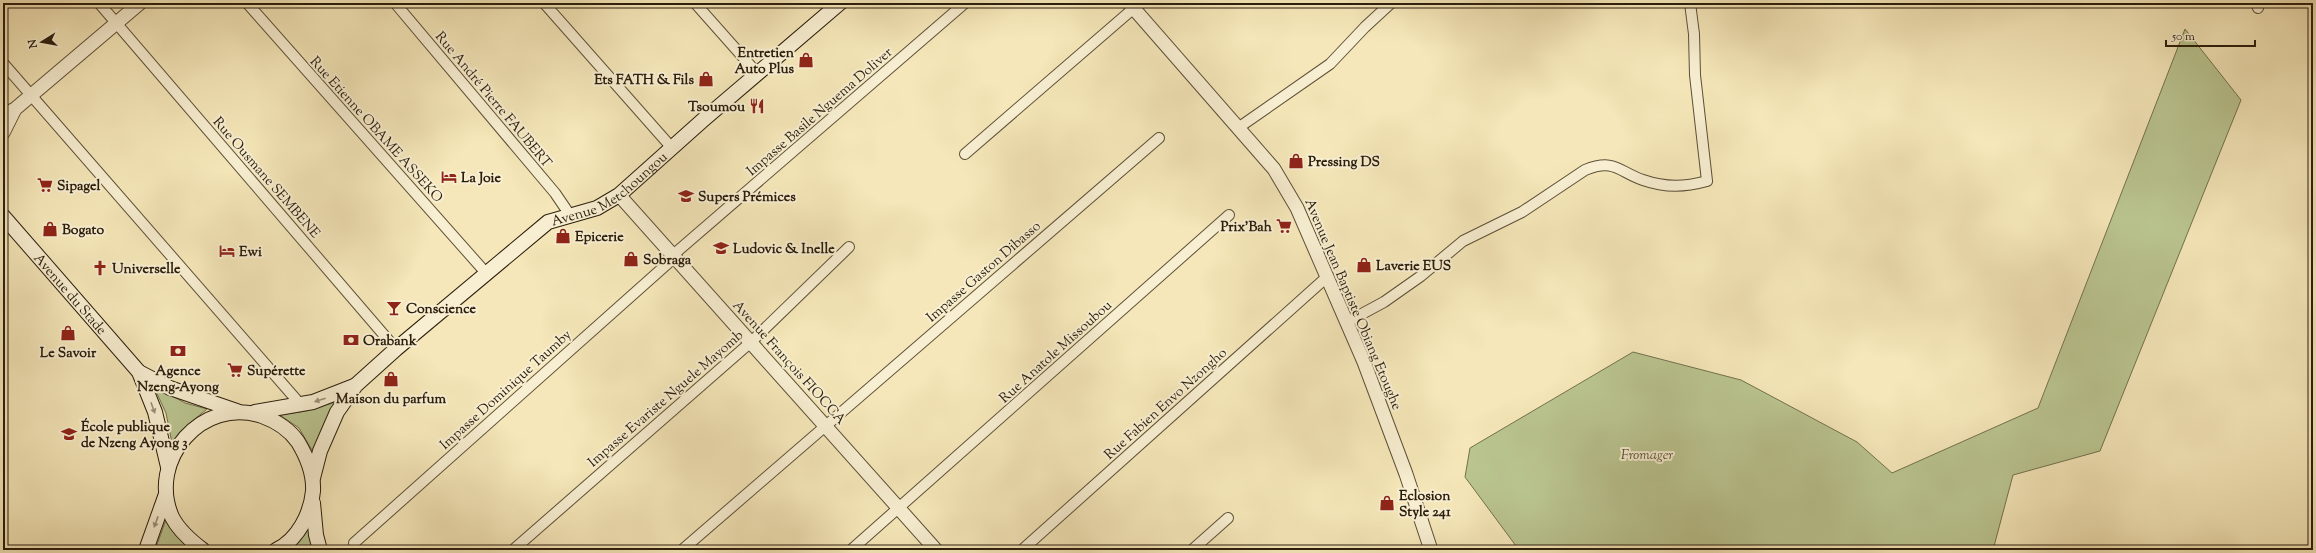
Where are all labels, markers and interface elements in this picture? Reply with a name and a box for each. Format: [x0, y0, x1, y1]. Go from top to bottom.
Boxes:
north arrow [22, 22, 62, 62]
scale bar [2166, 22, 2255, 48]
street label: Rue André Pierre FAUBERT [429, 28, 556, 173]
text: 50 m [2171, 28, 2195, 46]
text: N [24, 38, 42, 51]
street label: Impasse Basile Nguema Doliver [743, 43, 898, 182]
place label: Entretien Auto Plus [734, 44, 795, 80]
shop icon: Entretien Auto Plus [797, 51, 815, 69]
street label: Rue Etienne OBAME ASSEKO [304, 53, 447, 208]
shop icon: Ets FATH & Fils [697, 70, 715, 88]
place label: Ets FATH & Fils [594, 71, 694, 91]
restaurant icon: Tsoumou [748, 97, 766, 115]
place label: Tsoumou [688, 98, 746, 118]
street label: Rue Ousmane SEMBENE [207, 113, 324, 244]
street label: Avenue Metchoungou [549, 148, 673, 233]
shop icon: Pressing DS [1287, 152, 1305, 170]
place label: Pressing DS [1308, 153, 1380, 173]
hotel icon: La Joie [440, 168, 458, 186]
place label: La Joie [461, 169, 502, 189]
supermarket icon: Sipagel [36, 176, 54, 194]
place label: Sipagel [57, 177, 100, 197]
school or university icon: Supers Prémices [677, 187, 695, 205]
place label: Supers Prémices [698, 188, 796, 208]
street label: Avenue Jean Baptiste Obiang Etoughe [1298, 196, 1406, 414]
street label: Impasse Gaston Dibasso [923, 217, 1046, 328]
supermarket icon: Prix'Bah [1275, 217, 1293, 235]
place label: Prix'Bah [1221, 218, 1273, 238]
shop icon: Bogato [41, 220, 59, 238]
place label: Bogato [62, 221, 104, 241]
shop icon: Epicerie [554, 227, 572, 245]
place label: Epicerie [575, 228, 624, 248]
school or university icon: Ludovic & Inelle [712, 239, 730, 257]
place label: Ludovic & Inelle [733, 240, 835, 260]
hotel icon: Ewi [218, 242, 236, 260]
place label: Ewi [239, 243, 262, 263]
street label: Avenue du Stade [28, 250, 110, 340]
shop icon: Sobraga [622, 250, 640, 268]
place label: Sobraga [643, 251, 692, 271]
shop icon: Laverie EUS [1355, 256, 1373, 274]
place label: Laverie EUS [1376, 257, 1451, 277]
church icon: Universelle [91, 259, 109, 277]
place label: Universelle [112, 260, 181, 280]
street label: Rue Anatole Missoubou [996, 296, 1117, 409]
street label: Avenue François FIOCCA [727, 297, 850, 430]
bar icon: Conscience [385, 299, 403, 317]
place label: Conscience [406, 300, 477, 320]
shop icon: Le Savoir [59, 324, 77, 342]
street label: Impasse Dominique Taumby [436, 326, 577, 455]
street label: Impasse Evariste Nguele Mayomb [584, 326, 749, 473]
bank icon: Orabank [342, 331, 360, 349]
place label: Orabank [363, 332, 417, 352]
bank icon: Agence Nzeng-Ayong [169, 342, 187, 360]
place label: Le Savoir [40, 344, 97, 364]
street label: Rue Fabien Envo Nzongho [1101, 344, 1232, 465]
supermarket icon: Supérette [226, 361, 244, 379]
place label: Agence Nzeng-Ayong [137, 362, 219, 398]
place label: Supérette [247, 362, 306, 382]
shop icon: Maison du parfum [382, 370, 400, 388]
place label: Maison du parfum [336, 390, 447, 410]
one-way arrow [314, 397, 326, 403]
one-way arrow [151, 403, 157, 415]
place label: École publique de Nzeng Ayong 3 [81, 417, 188, 454]
school or university icon: École publique de Nzeng Ayong 3 [60, 425, 78, 443]
park label: Fromager [1621, 446, 1673, 466]
place label: Eclosion Style 241 [1399, 487, 1451, 523]
shop icon: Eclosion Style 241 [1378, 494, 1396, 512]
one-way arrow [153, 516, 159, 528]

